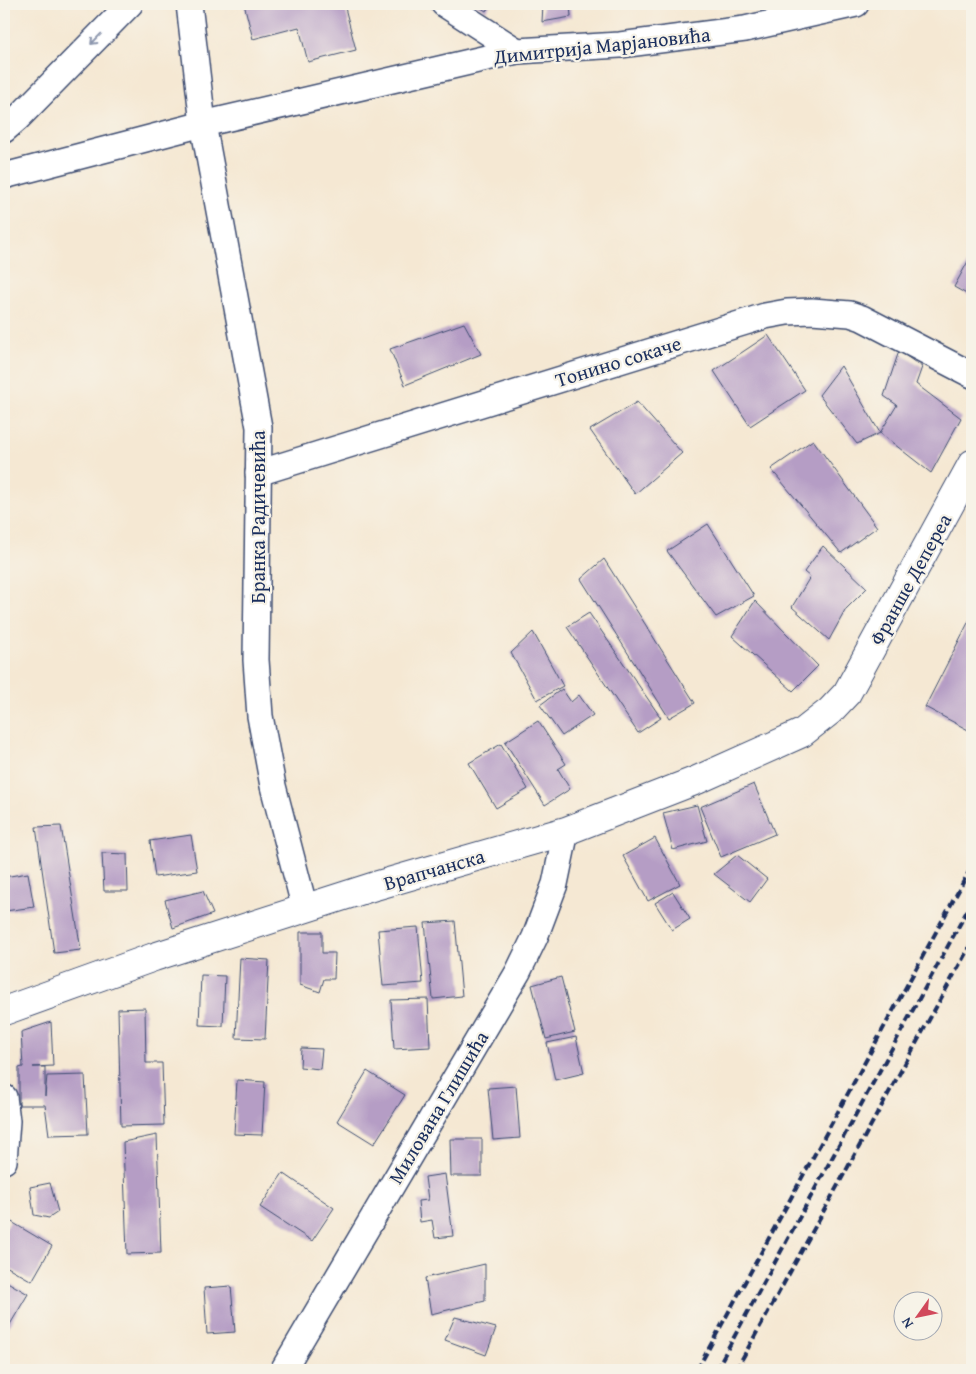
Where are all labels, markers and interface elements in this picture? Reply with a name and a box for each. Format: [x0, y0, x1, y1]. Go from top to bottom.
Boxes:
street label: Димитрија Марјановића [491, 19, 712, 71]
one-way arrow [90, 32, 102, 45]
street label: Тонино сокаче [551, 328, 685, 394]
street label: Бранка Радичевића [243, 430, 272, 604]
street label: Франше Депереа [862, 508, 958, 650]
street label: Врапчанска [380, 841, 488, 897]
street label: Милована Глишића [381, 1025, 495, 1189]
north arrow [894, 1292, 944, 1342]
text: N [896, 1313, 918, 1332]

